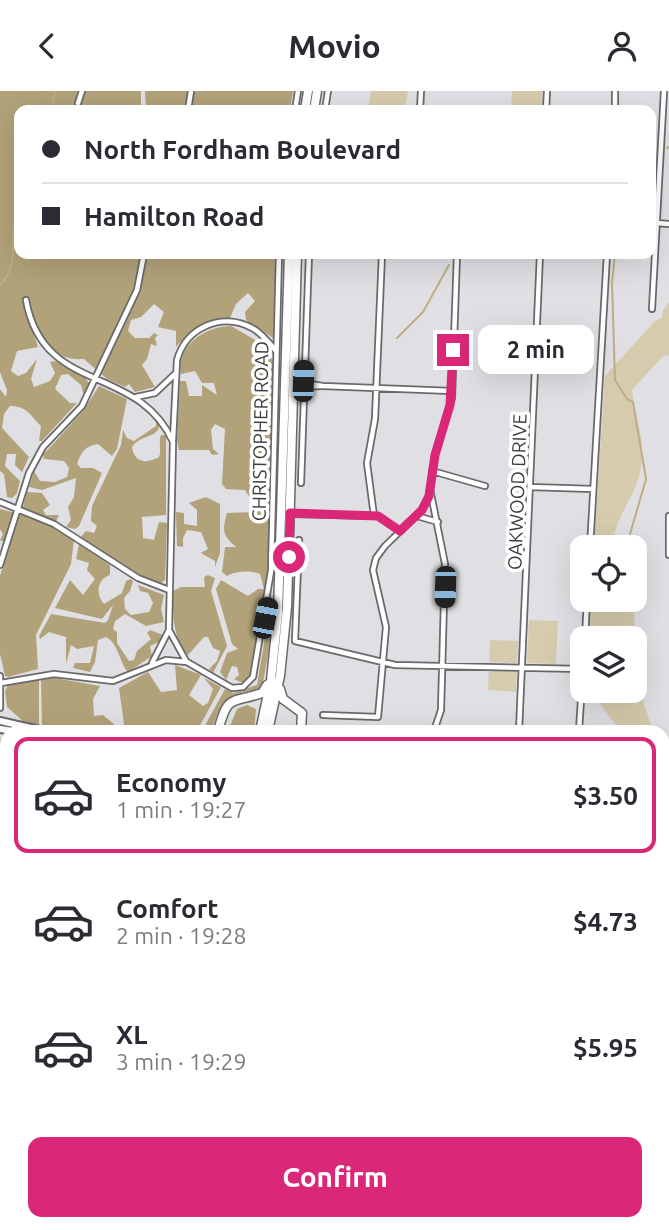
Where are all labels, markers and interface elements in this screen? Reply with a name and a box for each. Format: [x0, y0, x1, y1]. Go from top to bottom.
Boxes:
icon: back [28, 27, 66, 65]
icon: person [603, 27, 641, 65]
text: Movio [288, 28, 381, 64]
text: North Fordham Boulevard [84, 135, 401, 164]
text: Hamilton Road [84, 202, 264, 231]
callout: 2 min [477, 325, 593, 375]
route end [437, 334, 469, 366]
text: 2 min [507, 337, 565, 362]
street label: CHRISTOPHER ROAD [247, 341, 273, 521]
car [292, 360, 315, 402]
street label: OAKWOOD DRIVE [503, 413, 531, 571]
map controls [570, 535, 647, 703]
button: locate [570, 535, 647, 612]
route start [273, 541, 305, 573]
car [434, 566, 457, 608]
car [251, 595, 280, 641]
button: layers [570, 626, 647, 703]
icon: car [32, 764, 95, 827]
text: Economy [116, 768, 226, 797]
text: $3.50 [573, 781, 638, 810]
text: 1 min · 19:27 [116, 797, 247, 822]
icon: car [32, 890, 95, 953]
text: Comfort [116, 894, 219, 923]
text: $4.73 [573, 907, 638, 936]
text: 2 min · 19:28 [116, 923, 247, 948]
icon: car [32, 1016, 95, 1079]
text: XL [116, 1020, 147, 1049]
text: $5.95 [573, 1033, 638, 1062]
text: 3 min · 19:29 [116, 1049, 247, 1074]
button: Confirm [28, 1137, 642, 1217]

